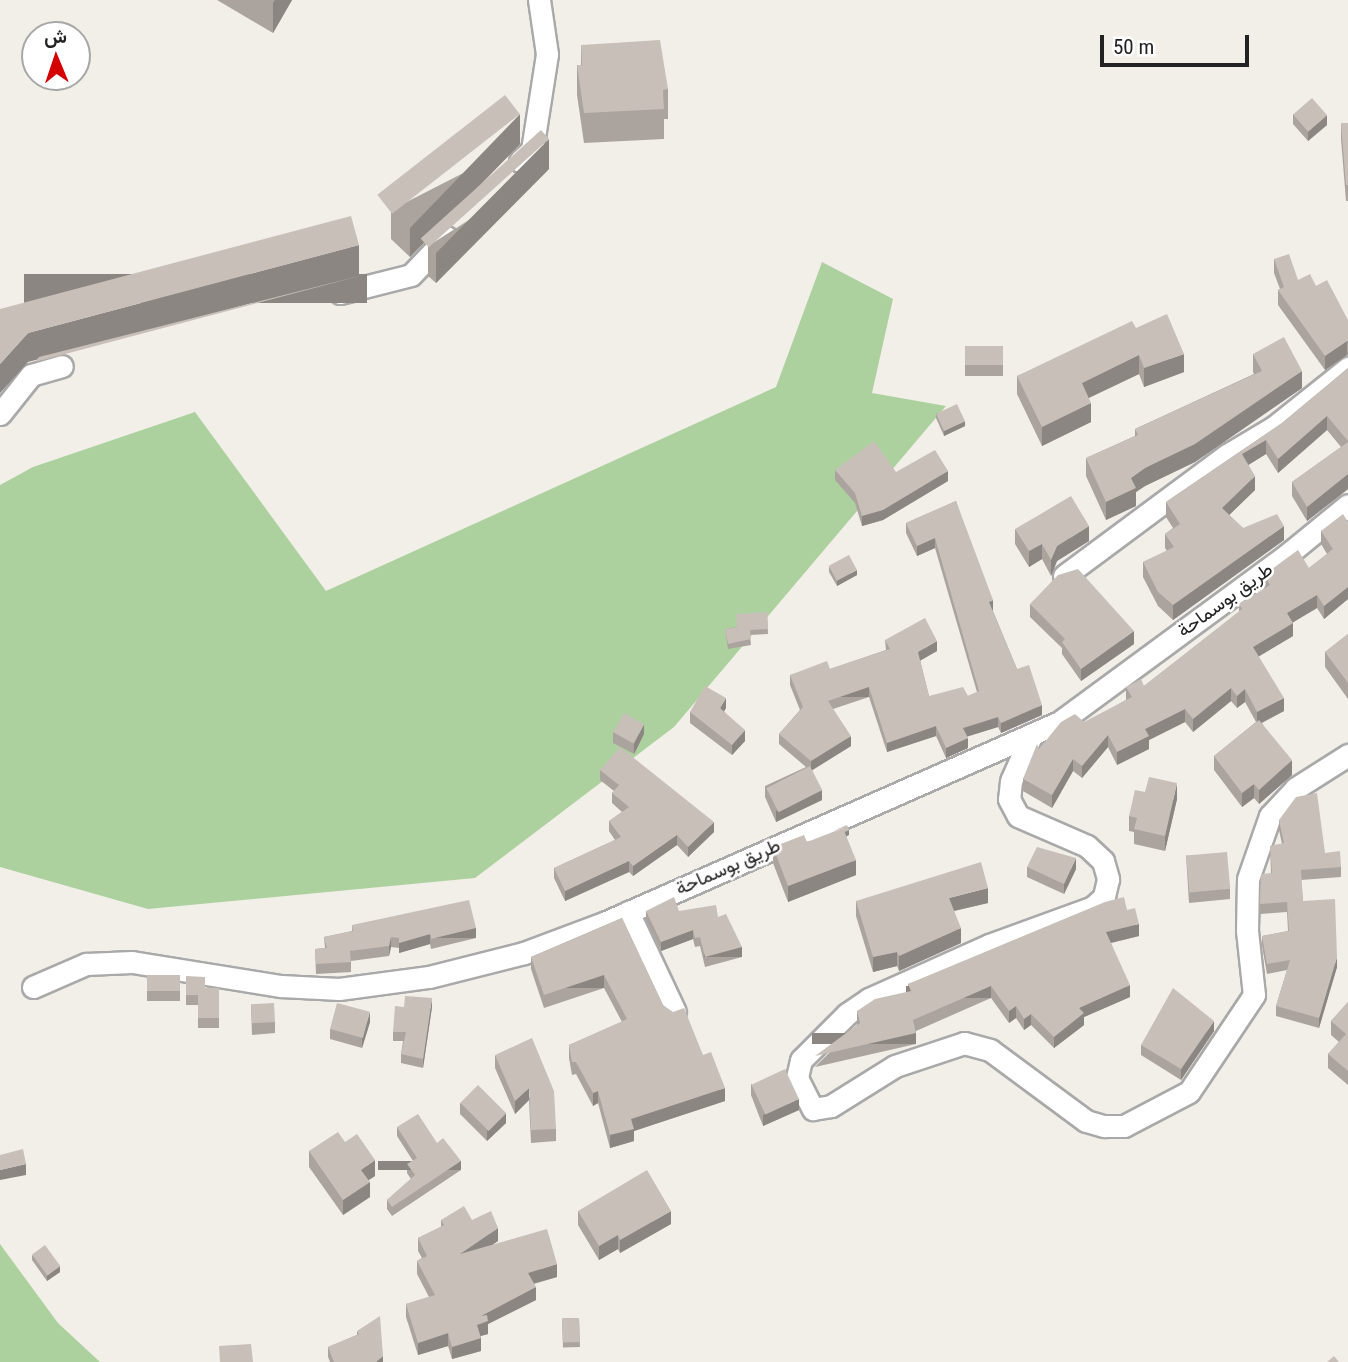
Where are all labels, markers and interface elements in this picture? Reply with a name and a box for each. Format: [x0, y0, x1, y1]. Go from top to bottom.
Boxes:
north arrow [21, 21, 91, 91]
scale bar [1103, 21, 1252, 65]
text: ش [44, 25, 67, 48]
text: 50 m [1113, 35, 1154, 59]
street label: طريق بوسماحة [1173, 558, 1277, 642]
street label: طريق بوسماحة [672, 834, 784, 900]

